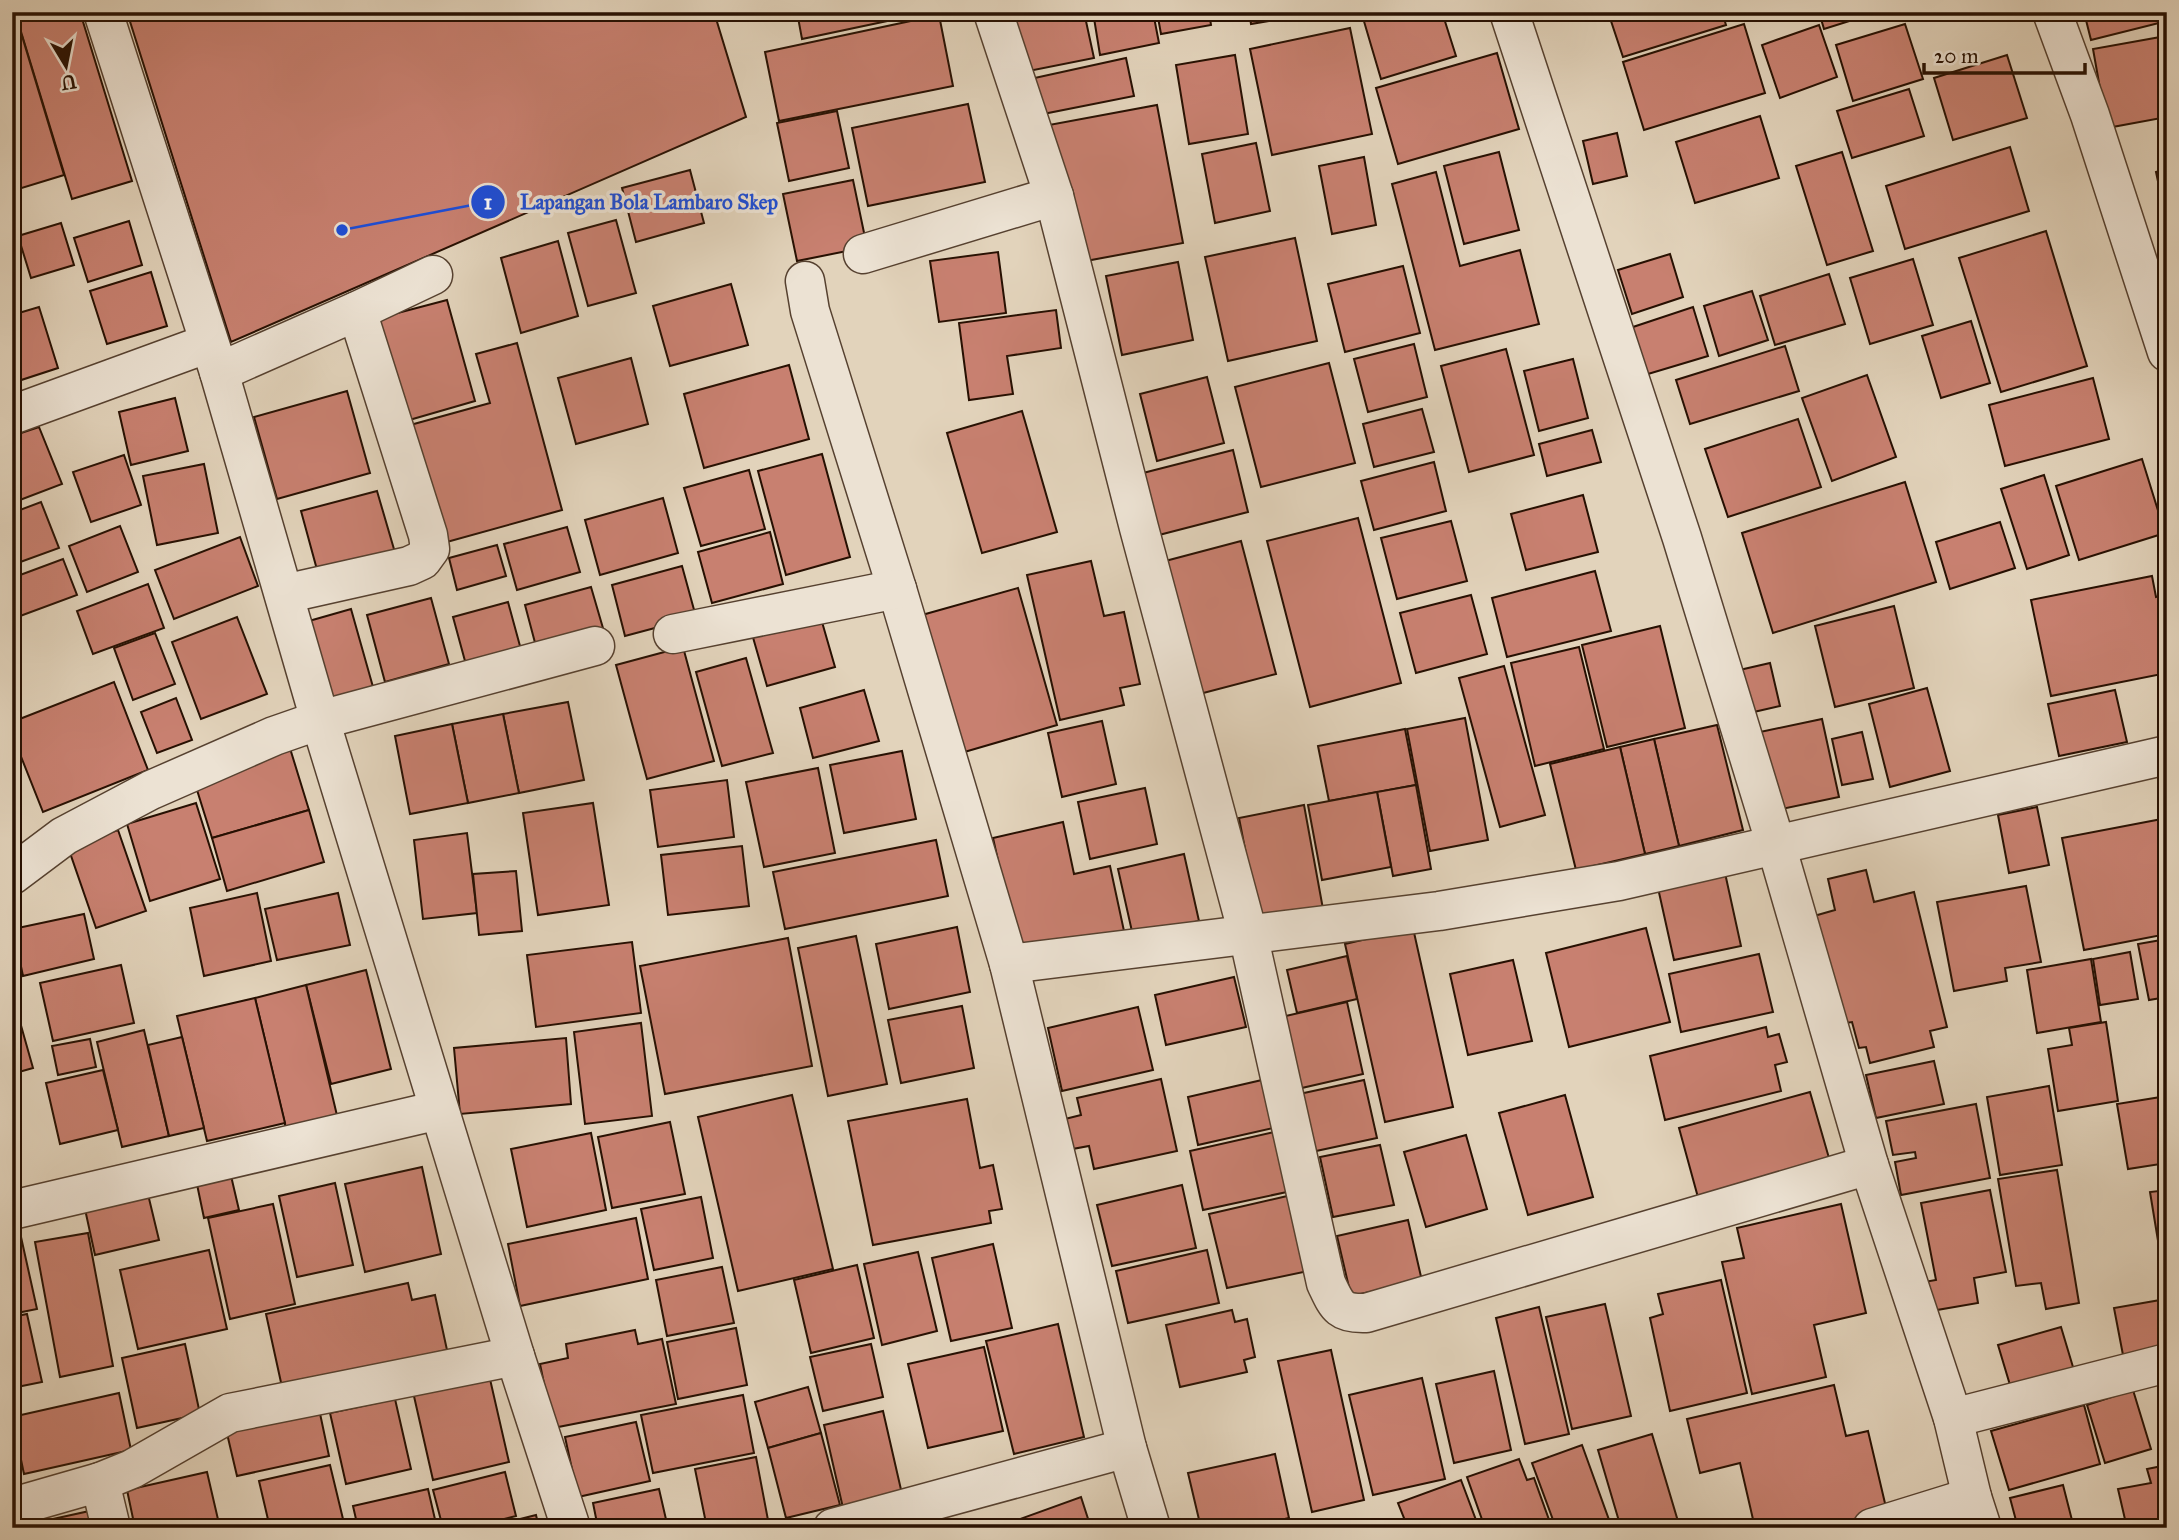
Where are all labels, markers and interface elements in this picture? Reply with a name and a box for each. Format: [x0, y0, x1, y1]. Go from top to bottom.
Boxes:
north arrow [32, 32, 102, 102]
scale bar [1924, 32, 2084, 76]
text: 20 m [1934, 43, 1979, 69]
text: U [59, 70, 78, 95]
callout: Lapangan Bola Lambaro Skep [471, 181, 792, 223]
text: 1 [484, 189, 492, 215]
text: Lapangan Bola Lambaro Skep [520, 189, 779, 215]

